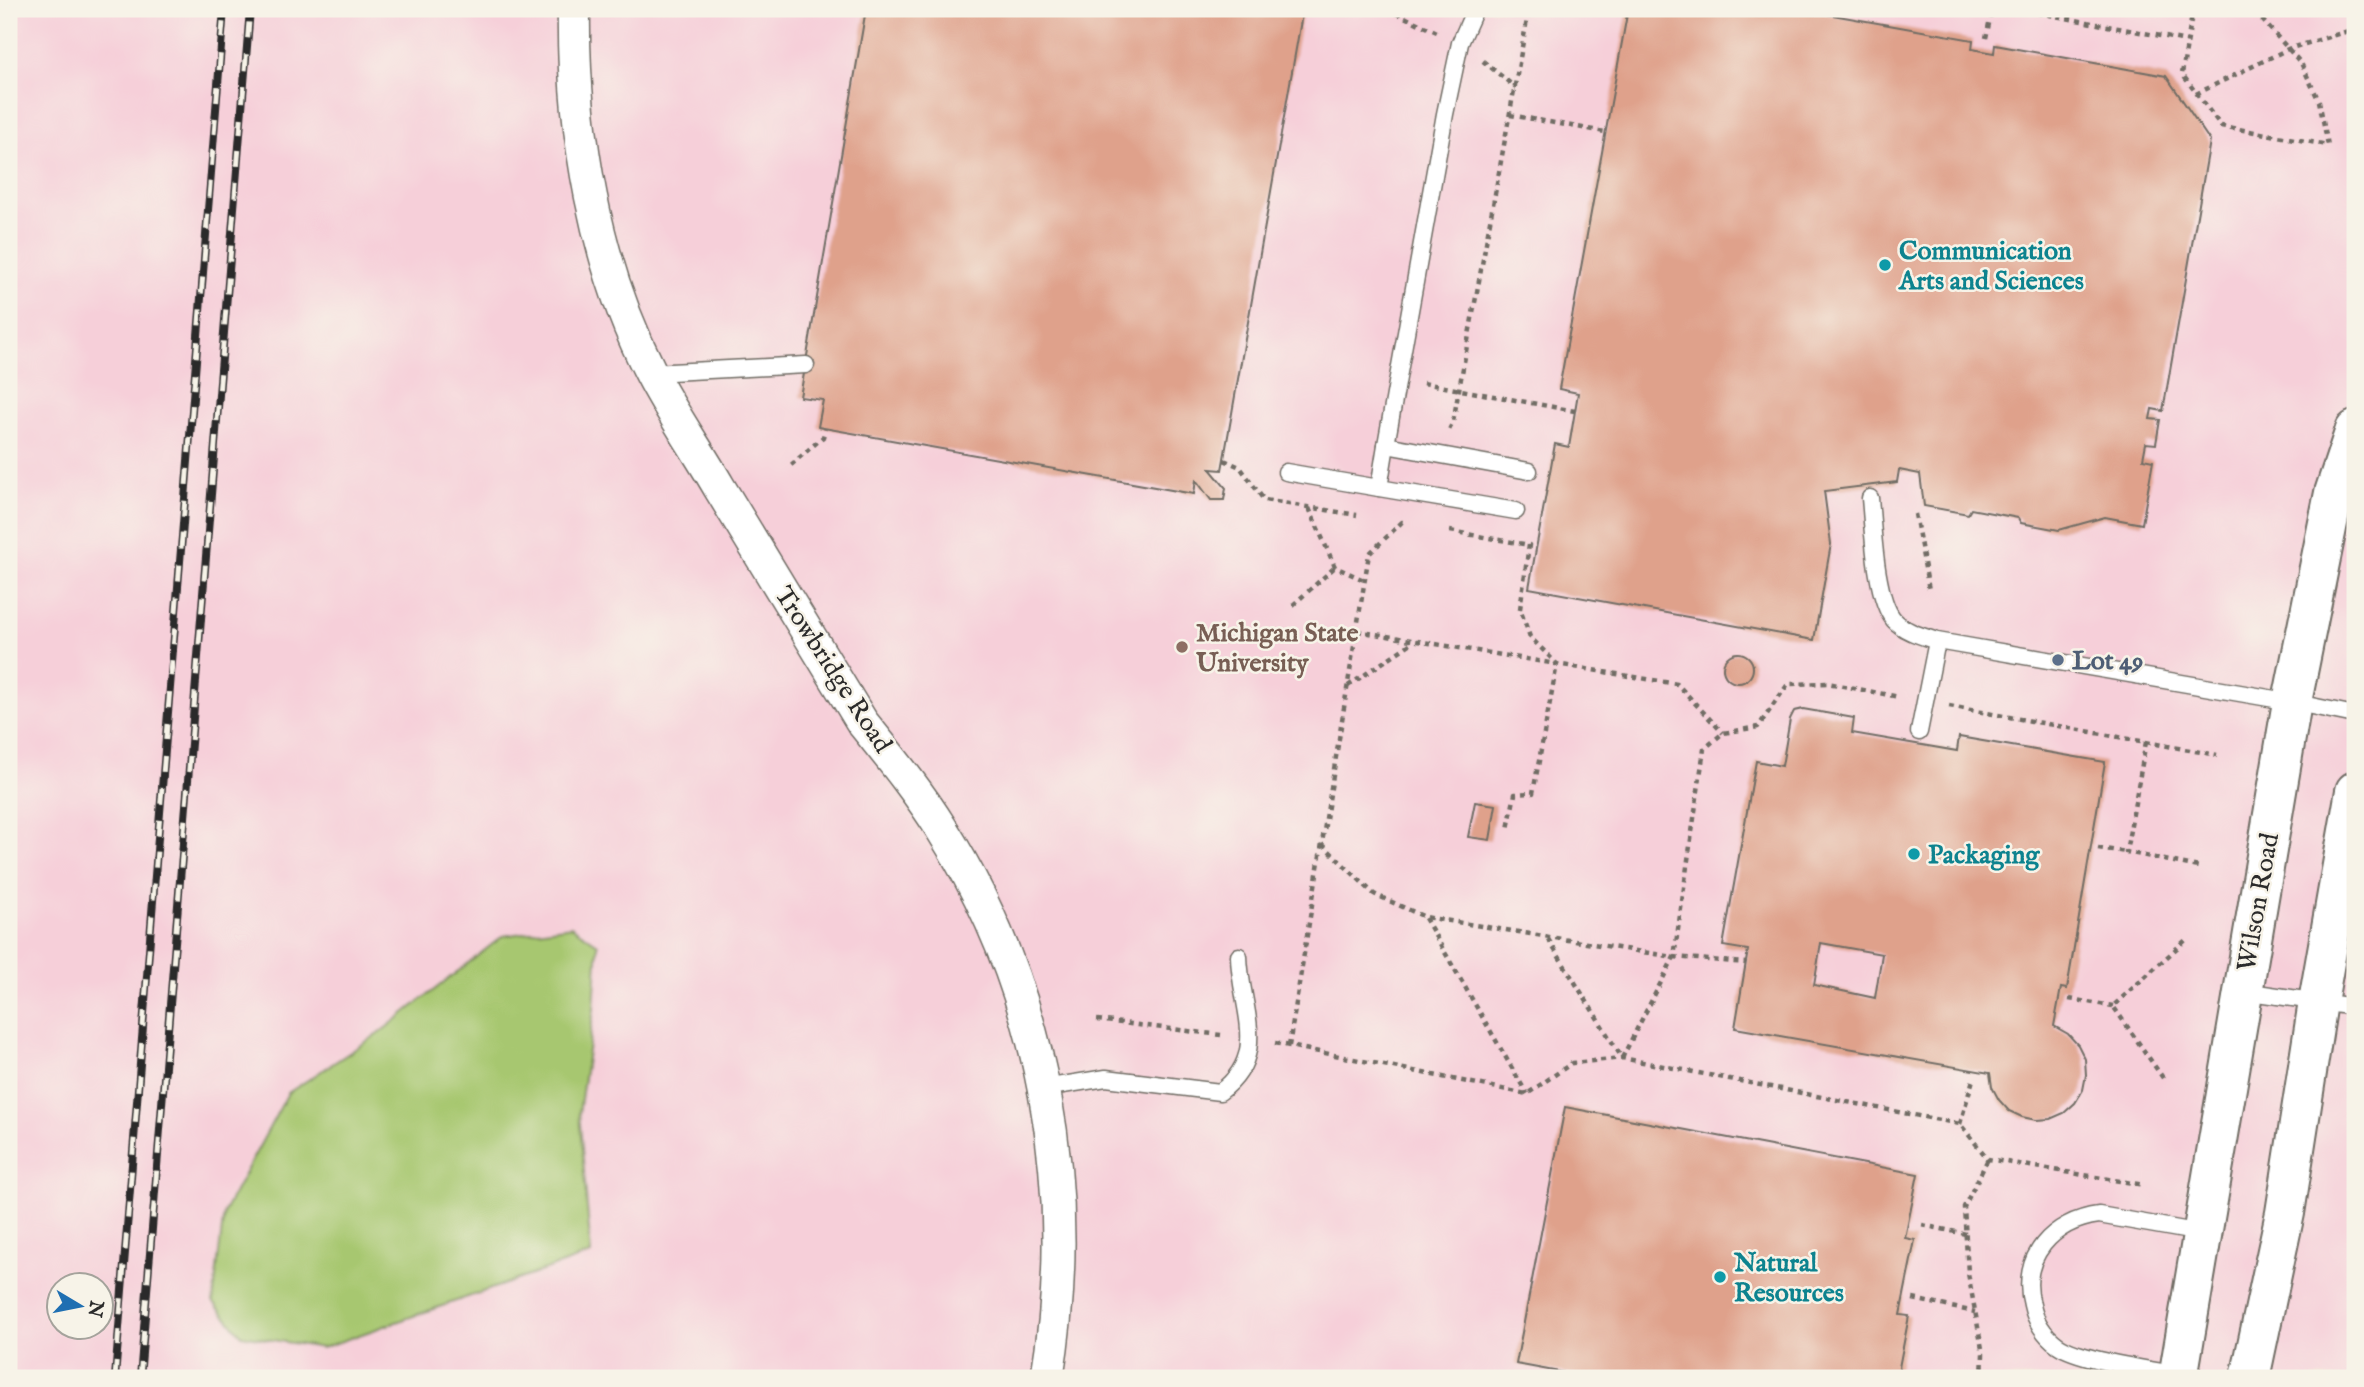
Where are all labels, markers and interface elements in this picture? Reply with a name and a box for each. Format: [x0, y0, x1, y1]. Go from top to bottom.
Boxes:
place label: Communication Arts and Sciences [1898, 235, 2084, 298]
marker: Communication Arts and Sciences [1877, 257, 1893, 273]
street label: Trowbridge Road [767, 580, 899, 759]
place label: Michigan State University [1195, 617, 1359, 680]
marker: Michigan State University [1174, 639, 1190, 655]
place label: Lot 49 [2072, 645, 2143, 678]
marker: Lot 49 [2050, 652, 2066, 668]
street label: Wilson Road [2230, 830, 2287, 974]
place label: Packaging [1928, 839, 2040, 872]
marker: Packaging [1906, 846, 1922, 862]
place label: Natural Resources [1733, 1247, 1844, 1310]
marker: Natural Resources [1712, 1269, 1728, 1285]
north arrow [46, 1272, 116, 1342]
text: N [81, 1297, 108, 1319]

